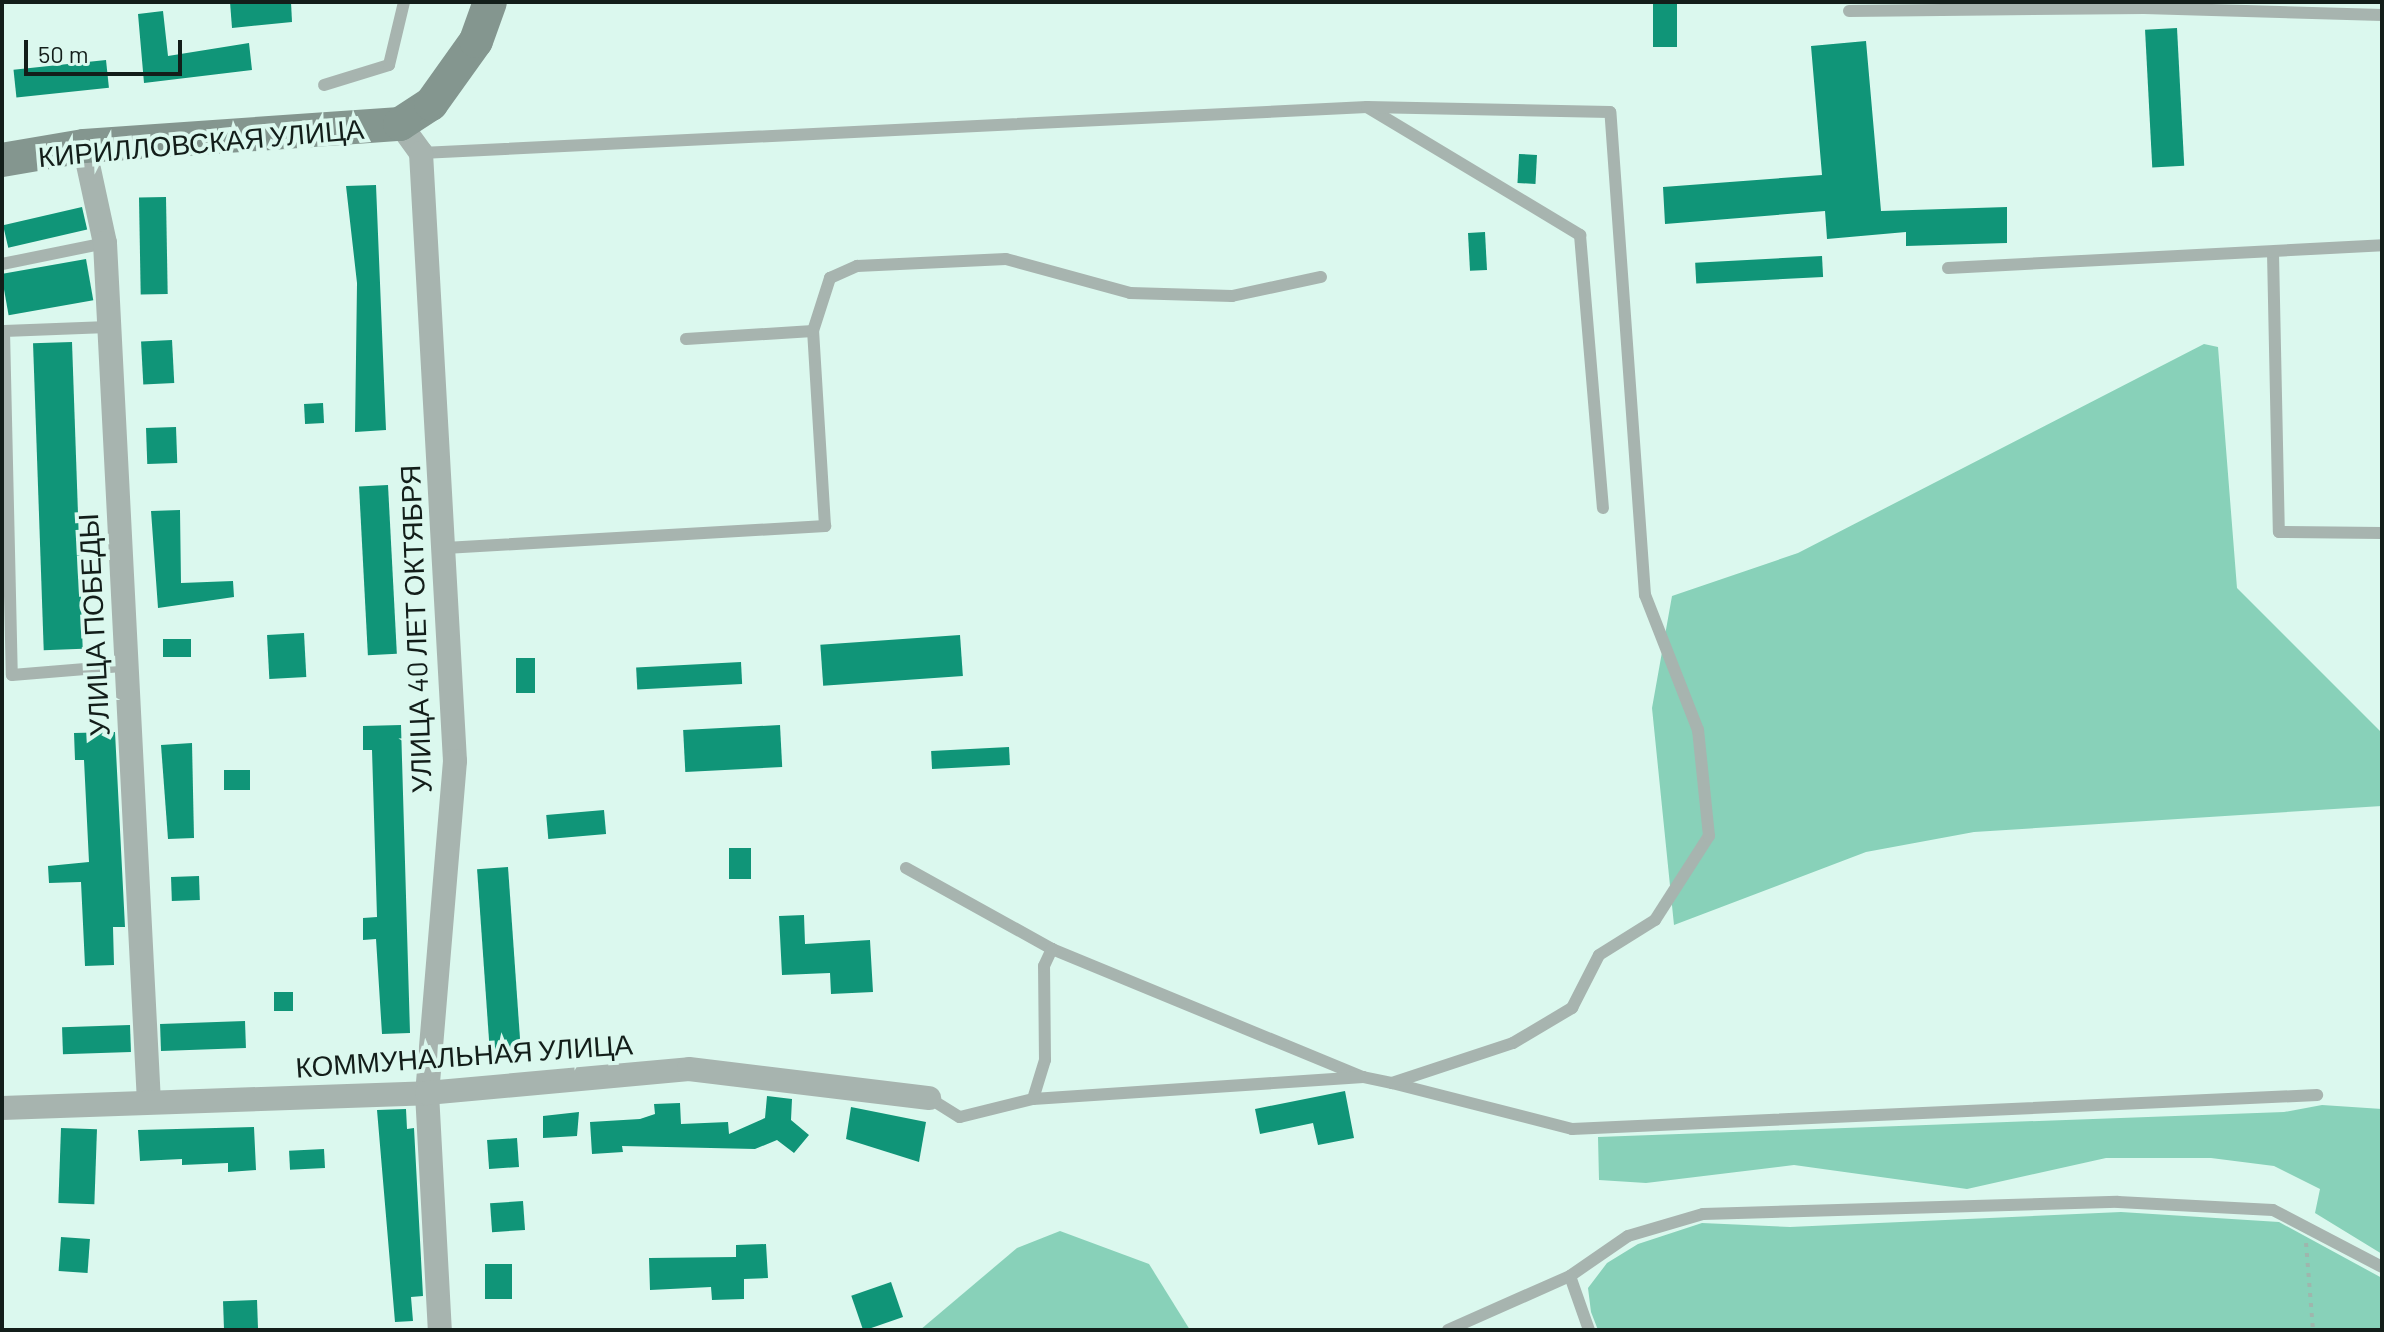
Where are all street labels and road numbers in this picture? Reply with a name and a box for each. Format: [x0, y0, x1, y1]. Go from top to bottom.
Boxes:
street label: КИРИЛЛОВСКАЯ УЛИЦА [37, 111, 365, 173]
street label: УЛИЦА 40 ЛЕТ ОКТЯБРЯ [392, 464, 438, 794]
street label: УЛИЦА ПОБЕДЫ [70, 513, 116, 737]
street label: КОММУНАЛЬНАЯ УЛИЦА [294, 1026, 634, 1084]

